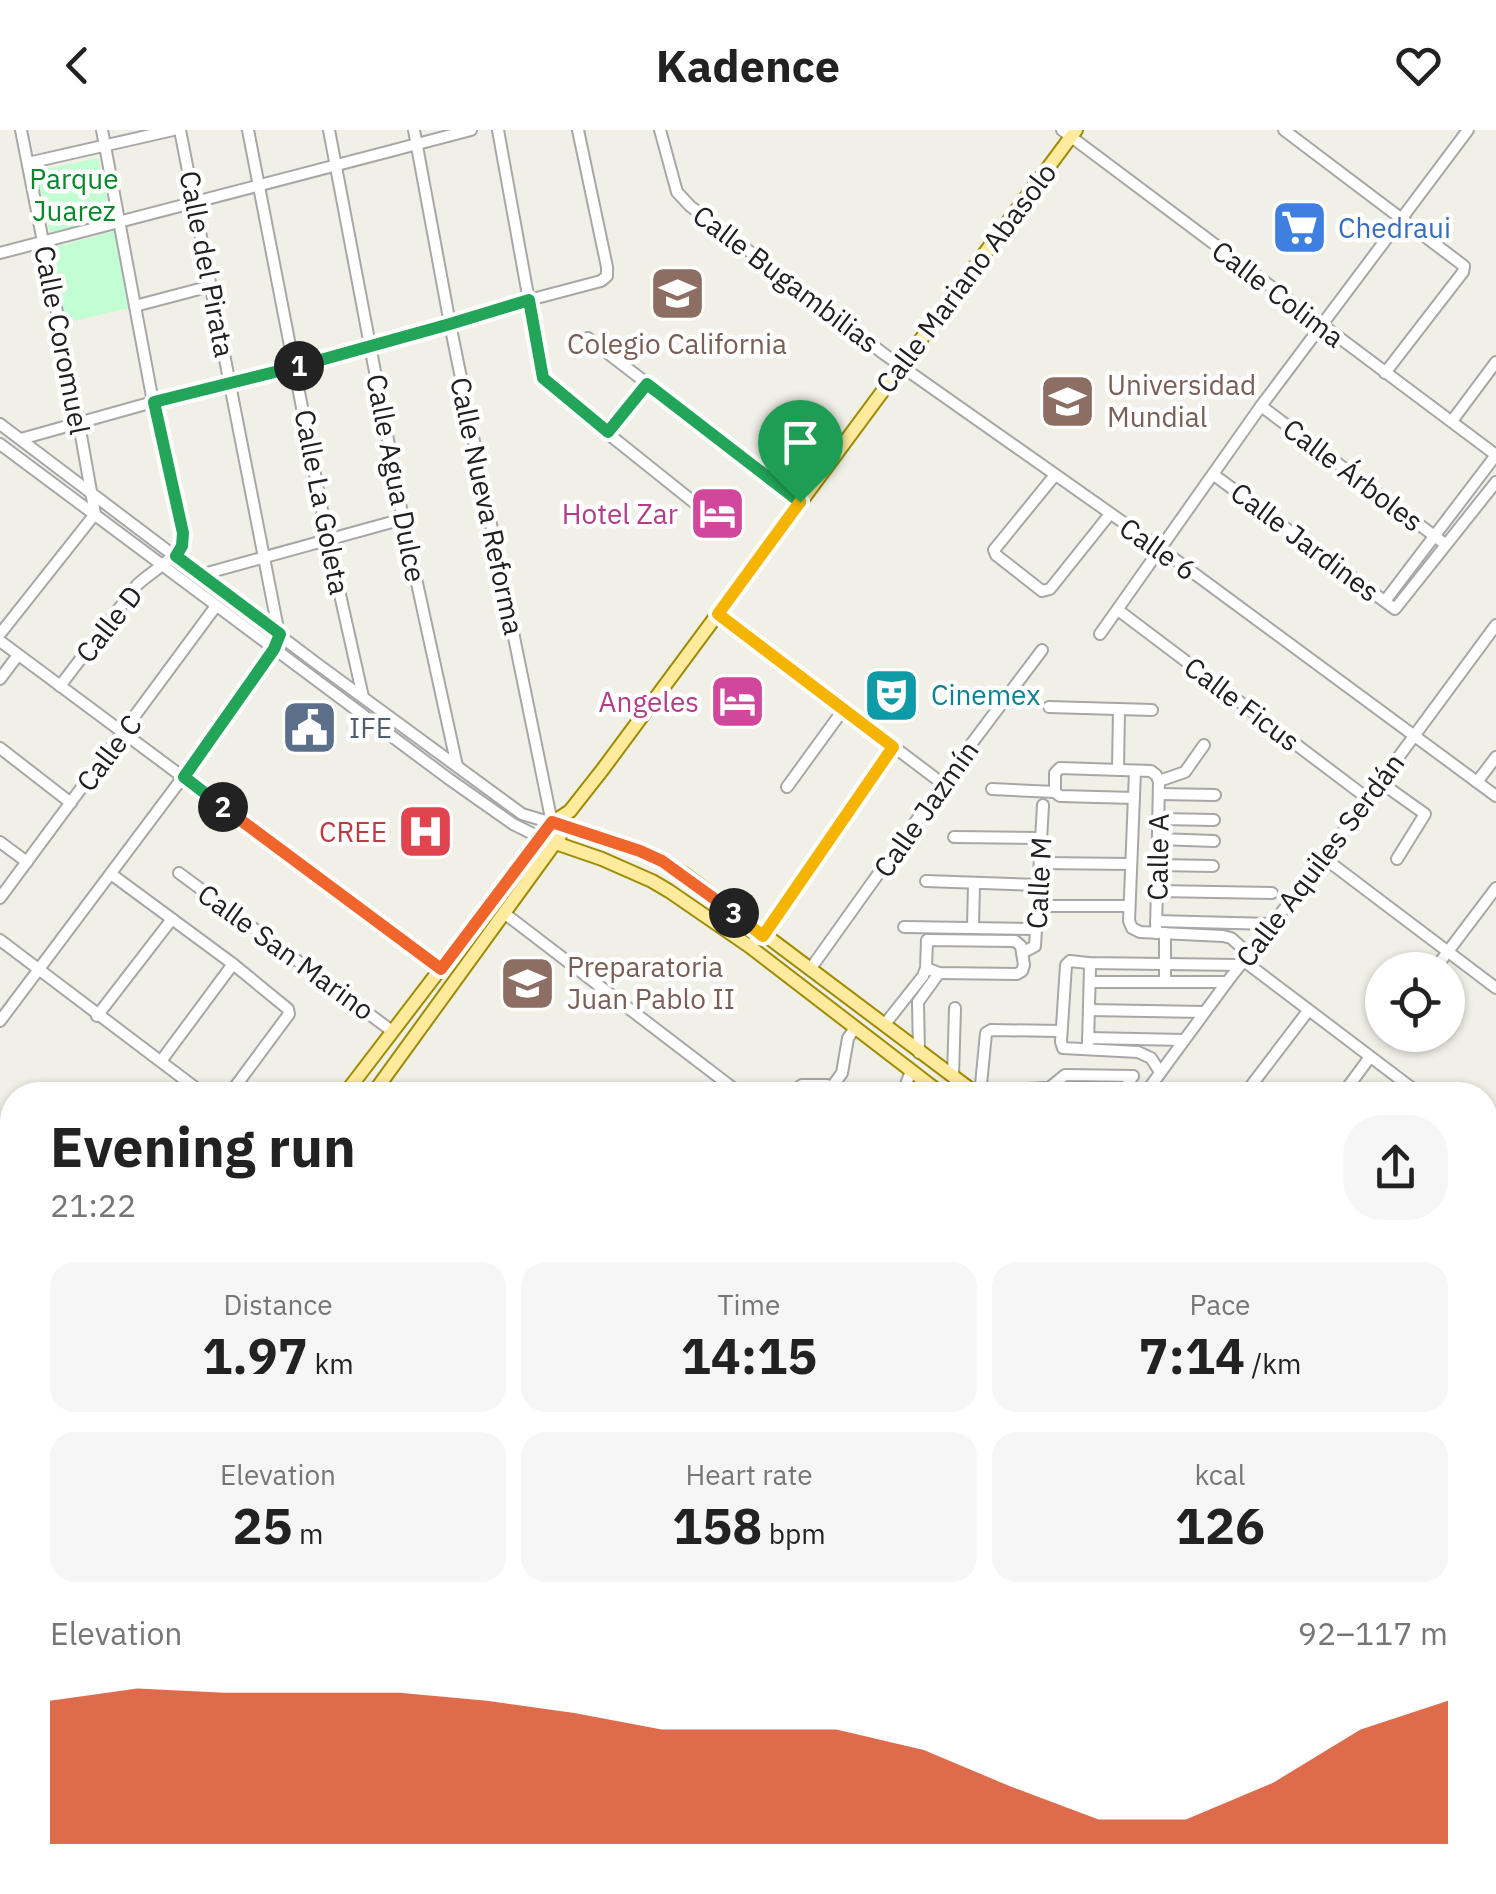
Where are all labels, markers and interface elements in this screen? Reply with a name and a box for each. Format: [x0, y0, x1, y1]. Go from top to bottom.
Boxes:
text: Kadence [656, 36, 840, 94]
icon: back [50, 38, 105, 93]
icon: heart [1391, 38, 1446, 93]
street label: Calle Mariano Abasolo [867, 155, 1064, 400]
park label: Parque Juarez [29, 160, 119, 229]
street label: Calle del Pirata [171, 168, 244, 360]
street label: Calle Bugambilias [686, 196, 887, 361]
supermarket icon: Chedraui [1269, 198, 1329, 258]
place label: Chedraui [1338, 209, 1451, 246]
street label: Calle Colima [1205, 232, 1352, 355]
street label: Calle Coromuel [26, 242, 99, 437]
school or university icon: Colegio California [647, 263, 707, 323]
place label: Colegio California [567, 325, 787, 362]
pin: 1 [274, 341, 324, 391]
text: 1 [291, 347, 307, 384]
place label: Universidad Mundial [1107, 366, 1256, 435]
street label: Calle Agua Dulce [358, 371, 435, 585]
school or university icon: Universidad Mundial [1038, 371, 1098, 431]
street label: Calle Nueva Reforma [442, 374, 533, 638]
pin [758, 400, 843, 503]
street label: Calle La Goleta [286, 406, 359, 598]
street label: Calle Árboles [1276, 410, 1431, 539]
icon: arrive [773, 415, 828, 470]
street label: Calle Jardines [1224, 474, 1387, 610]
hotel icon: Hotel Zar [687, 484, 747, 544]
place label: Hotel Zar [562, 495, 678, 532]
street label: Calle 6 [1112, 509, 1204, 588]
street label: Calle D [67, 578, 150, 670]
street label: Calle Ficus [1177, 648, 1308, 759]
theatre icon: Cinemex [862, 665, 922, 725]
hotel icon: Angeles [708, 672, 768, 732]
place label: Cinemex [931, 676, 1040, 713]
place label: Angeles [599, 683, 699, 720]
public building icon: IFE [280, 698, 340, 758]
street label: Calle C [68, 707, 149, 798]
place label: IFE [349, 709, 392, 746]
street label: Calle Jazmín [865, 733, 986, 884]
street label: Calle Aquiles Serdán [1227, 745, 1412, 974]
pin: 2 [198, 782, 248, 832]
text: 2 [215, 788, 231, 825]
hospital icon: CREE [396, 802, 456, 862]
place label: CREE [319, 813, 387, 850]
street label: Calle A [1138, 813, 1177, 901]
street label: Calle M [1018, 836, 1059, 930]
street label: Calle San Marino [191, 875, 382, 1028]
pin: 3 [709, 888, 759, 938]
text: 3 [726, 894, 742, 931]
place label: Preparatoria Juan Pablo II [567, 948, 735, 1017]
map controls [1365, 952, 1465, 1052]
button: locate [1365, 952, 1465, 1052]
school or university icon: Preparatoria Juan Pablo II [498, 953, 558, 1013]
text: Evening run [50, 1111, 356, 1182]
button: share [1343, 1115, 1448, 1220]
text: 21:22 [50, 1184, 136, 1226]
text: Distance [223, 1286, 333, 1323]
text: Time [718, 1286, 780, 1323]
text: Pace [1190, 1286, 1250, 1323]
text: 1.97 [202, 1323, 308, 1388]
text: 14:15 [681, 1323, 817, 1388]
text: 7:14 [1138, 1323, 1245, 1388]
text: km [308, 1345, 354, 1382]
text: /km [1245, 1345, 1302, 1382]
text: Elevation [220, 1456, 336, 1493]
text: Heart rate [685, 1456, 813, 1493]
text: kcal [1195, 1456, 1245, 1493]
text: 25 [232, 1493, 292, 1558]
text: 158 [672, 1493, 762, 1558]
text: 126 [1175, 1493, 1265, 1558]
text: m [292, 1515, 324, 1552]
text: bpm [762, 1515, 826, 1552]
text: Elevation [50, 1612, 183, 1654]
text: 92–117 m [1298, 1612, 1448, 1654]

